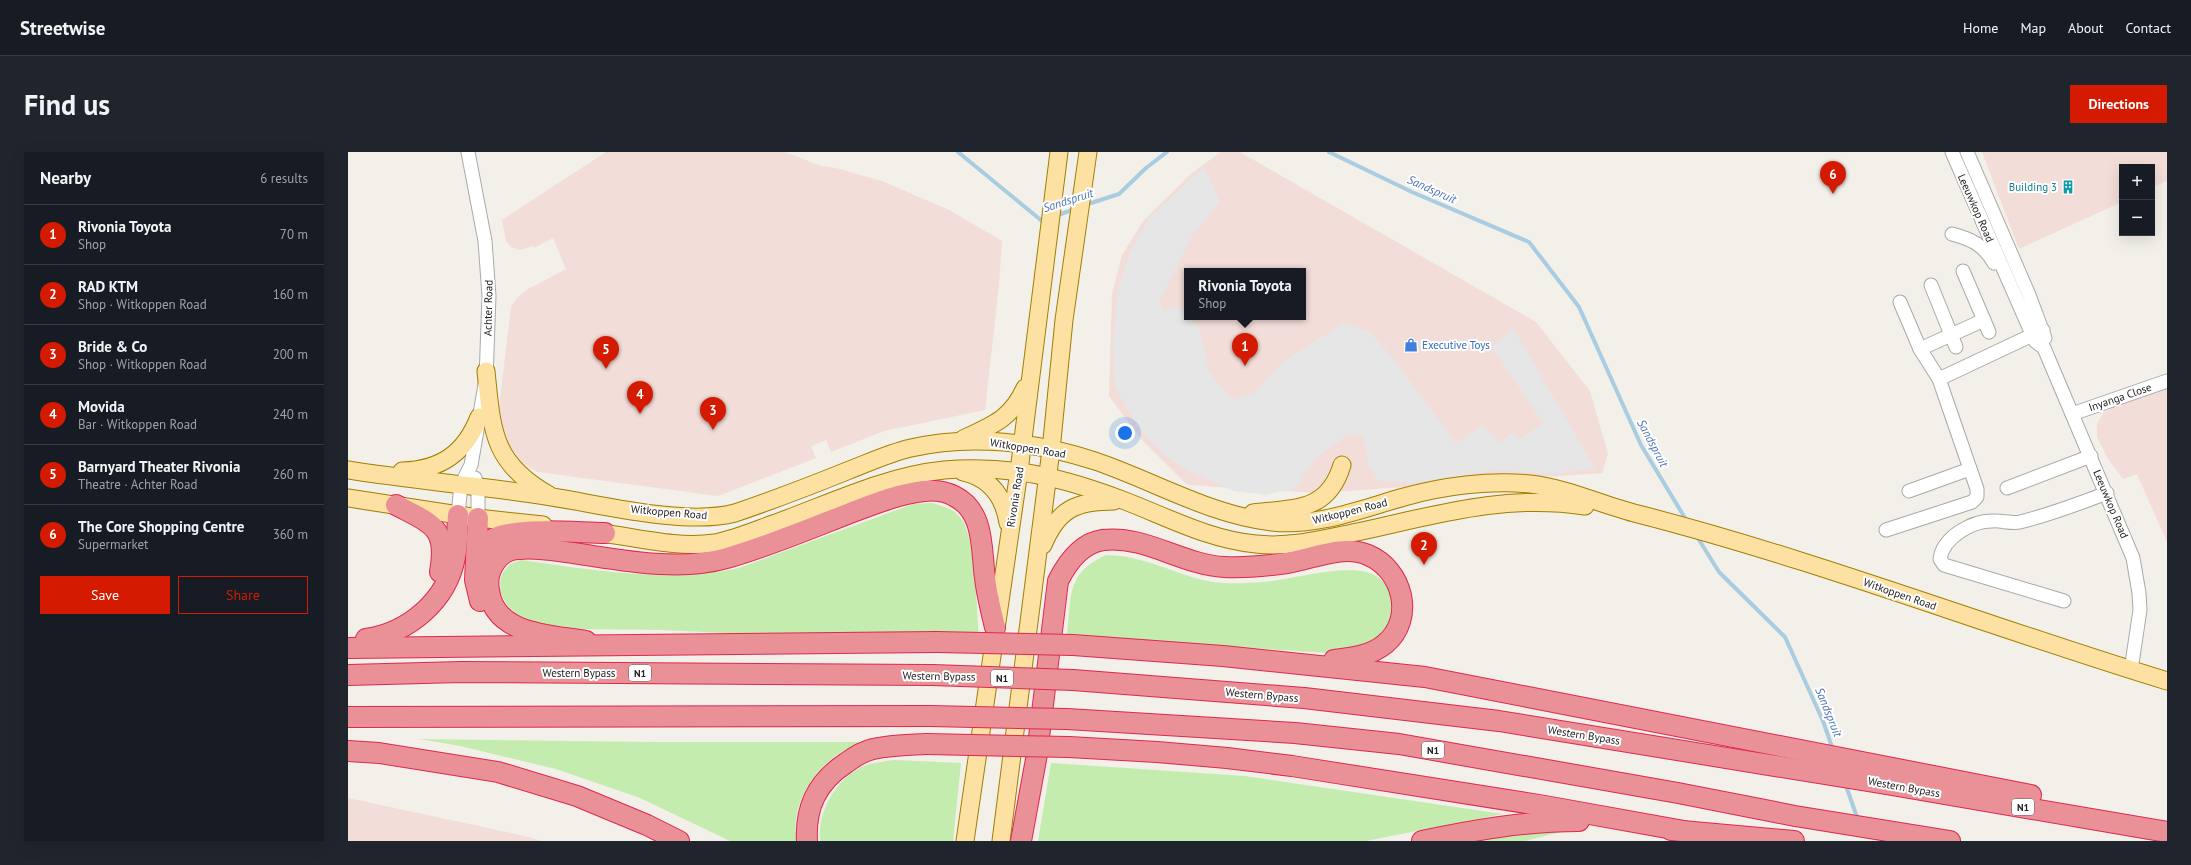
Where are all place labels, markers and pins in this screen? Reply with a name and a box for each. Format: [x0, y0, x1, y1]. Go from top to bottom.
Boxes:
pin: 6 [1820, 161, 1846, 194]
building icon: Building 3 [2060, 179, 2076, 195]
place label: Building 3 [2009, 180, 2057, 194]
pin: 1 [1232, 333, 1258, 366]
pin: 5 [593, 336, 619, 369]
shop icon: Executive Toys [1403, 337, 1419, 353]
place label: Executive Toys [1422, 338, 1490, 352]
pin: 4 [627, 381, 653, 414]
pin: 3 [700, 397, 726, 430]
pin: 2 [1411, 532, 1437, 565]

